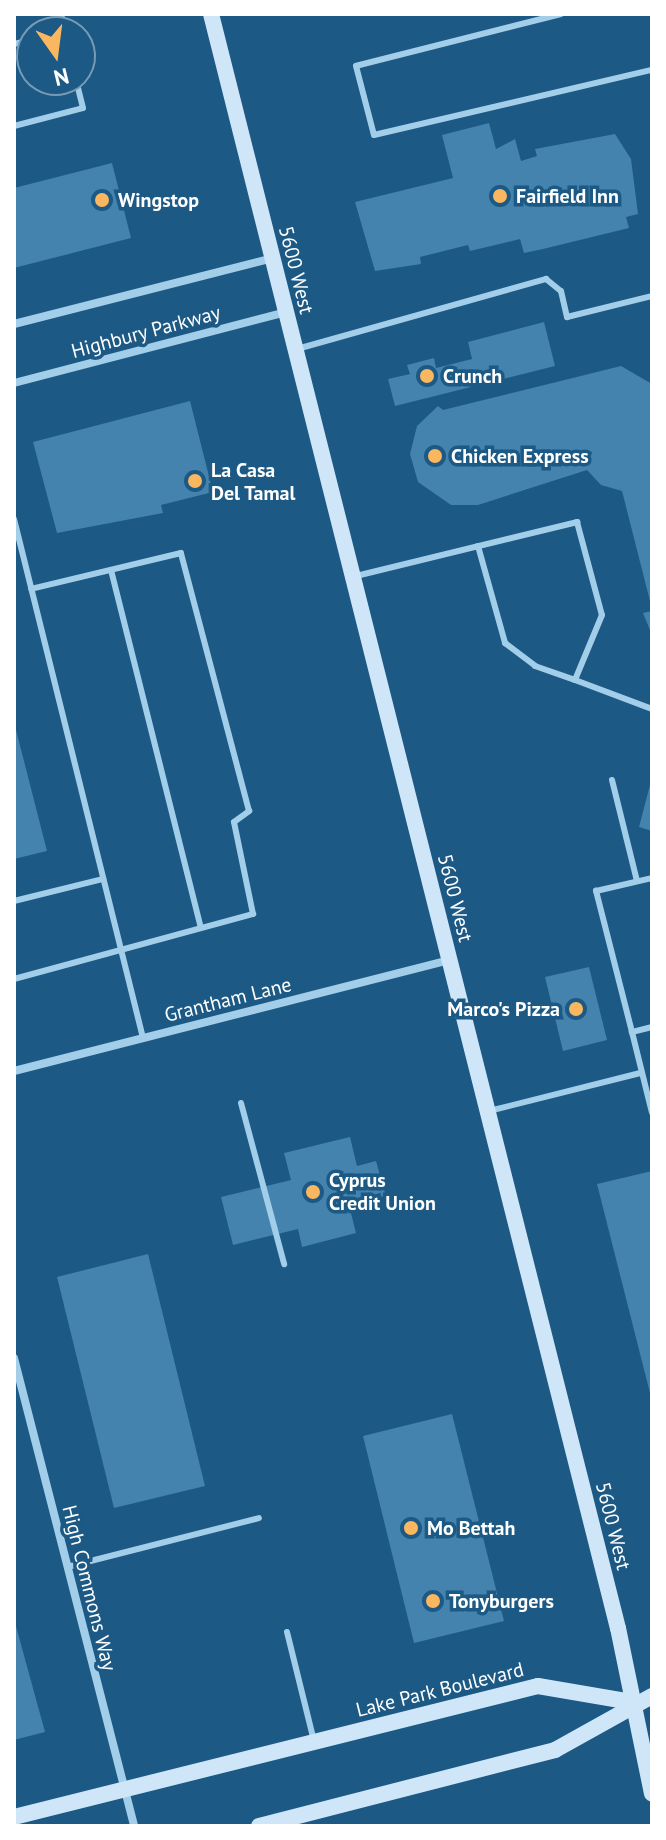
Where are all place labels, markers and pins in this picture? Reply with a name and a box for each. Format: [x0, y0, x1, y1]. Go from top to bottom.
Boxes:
place label: Fairfield Inn [516, 184, 619, 208]
marker: Fairfield Inn [491, 187, 509, 205]
place label: Wingstop [118, 188, 199, 212]
marker: Wingstop [93, 191, 111, 209]
place label: Crunch [443, 364, 502, 388]
marker: Crunch [418, 367, 436, 385]
place label: Chicken Express [451, 444, 589, 468]
marker: Chicken Express [426, 447, 444, 465]
place label: La Casa Del Tamal [211, 458, 296, 505]
marker: La Casa Del Tamal [186, 472, 204, 490]
place label: Marco's Pizza [447, 997, 560, 1021]
marker: Marco's Pizza [567, 1000, 585, 1018]
place label: Cyprus Credit Union [329, 1168, 436, 1215]
marker: Cyprus Credit Union [304, 1183, 322, 1201]
place label: Mo Bettah [427, 1516, 515, 1540]
marker: Mo Bettah [402, 1519, 420, 1537]
place label: Tonyburgers [449, 1589, 554, 1613]
marker: Tonyburgers [424, 1592, 442, 1610]

